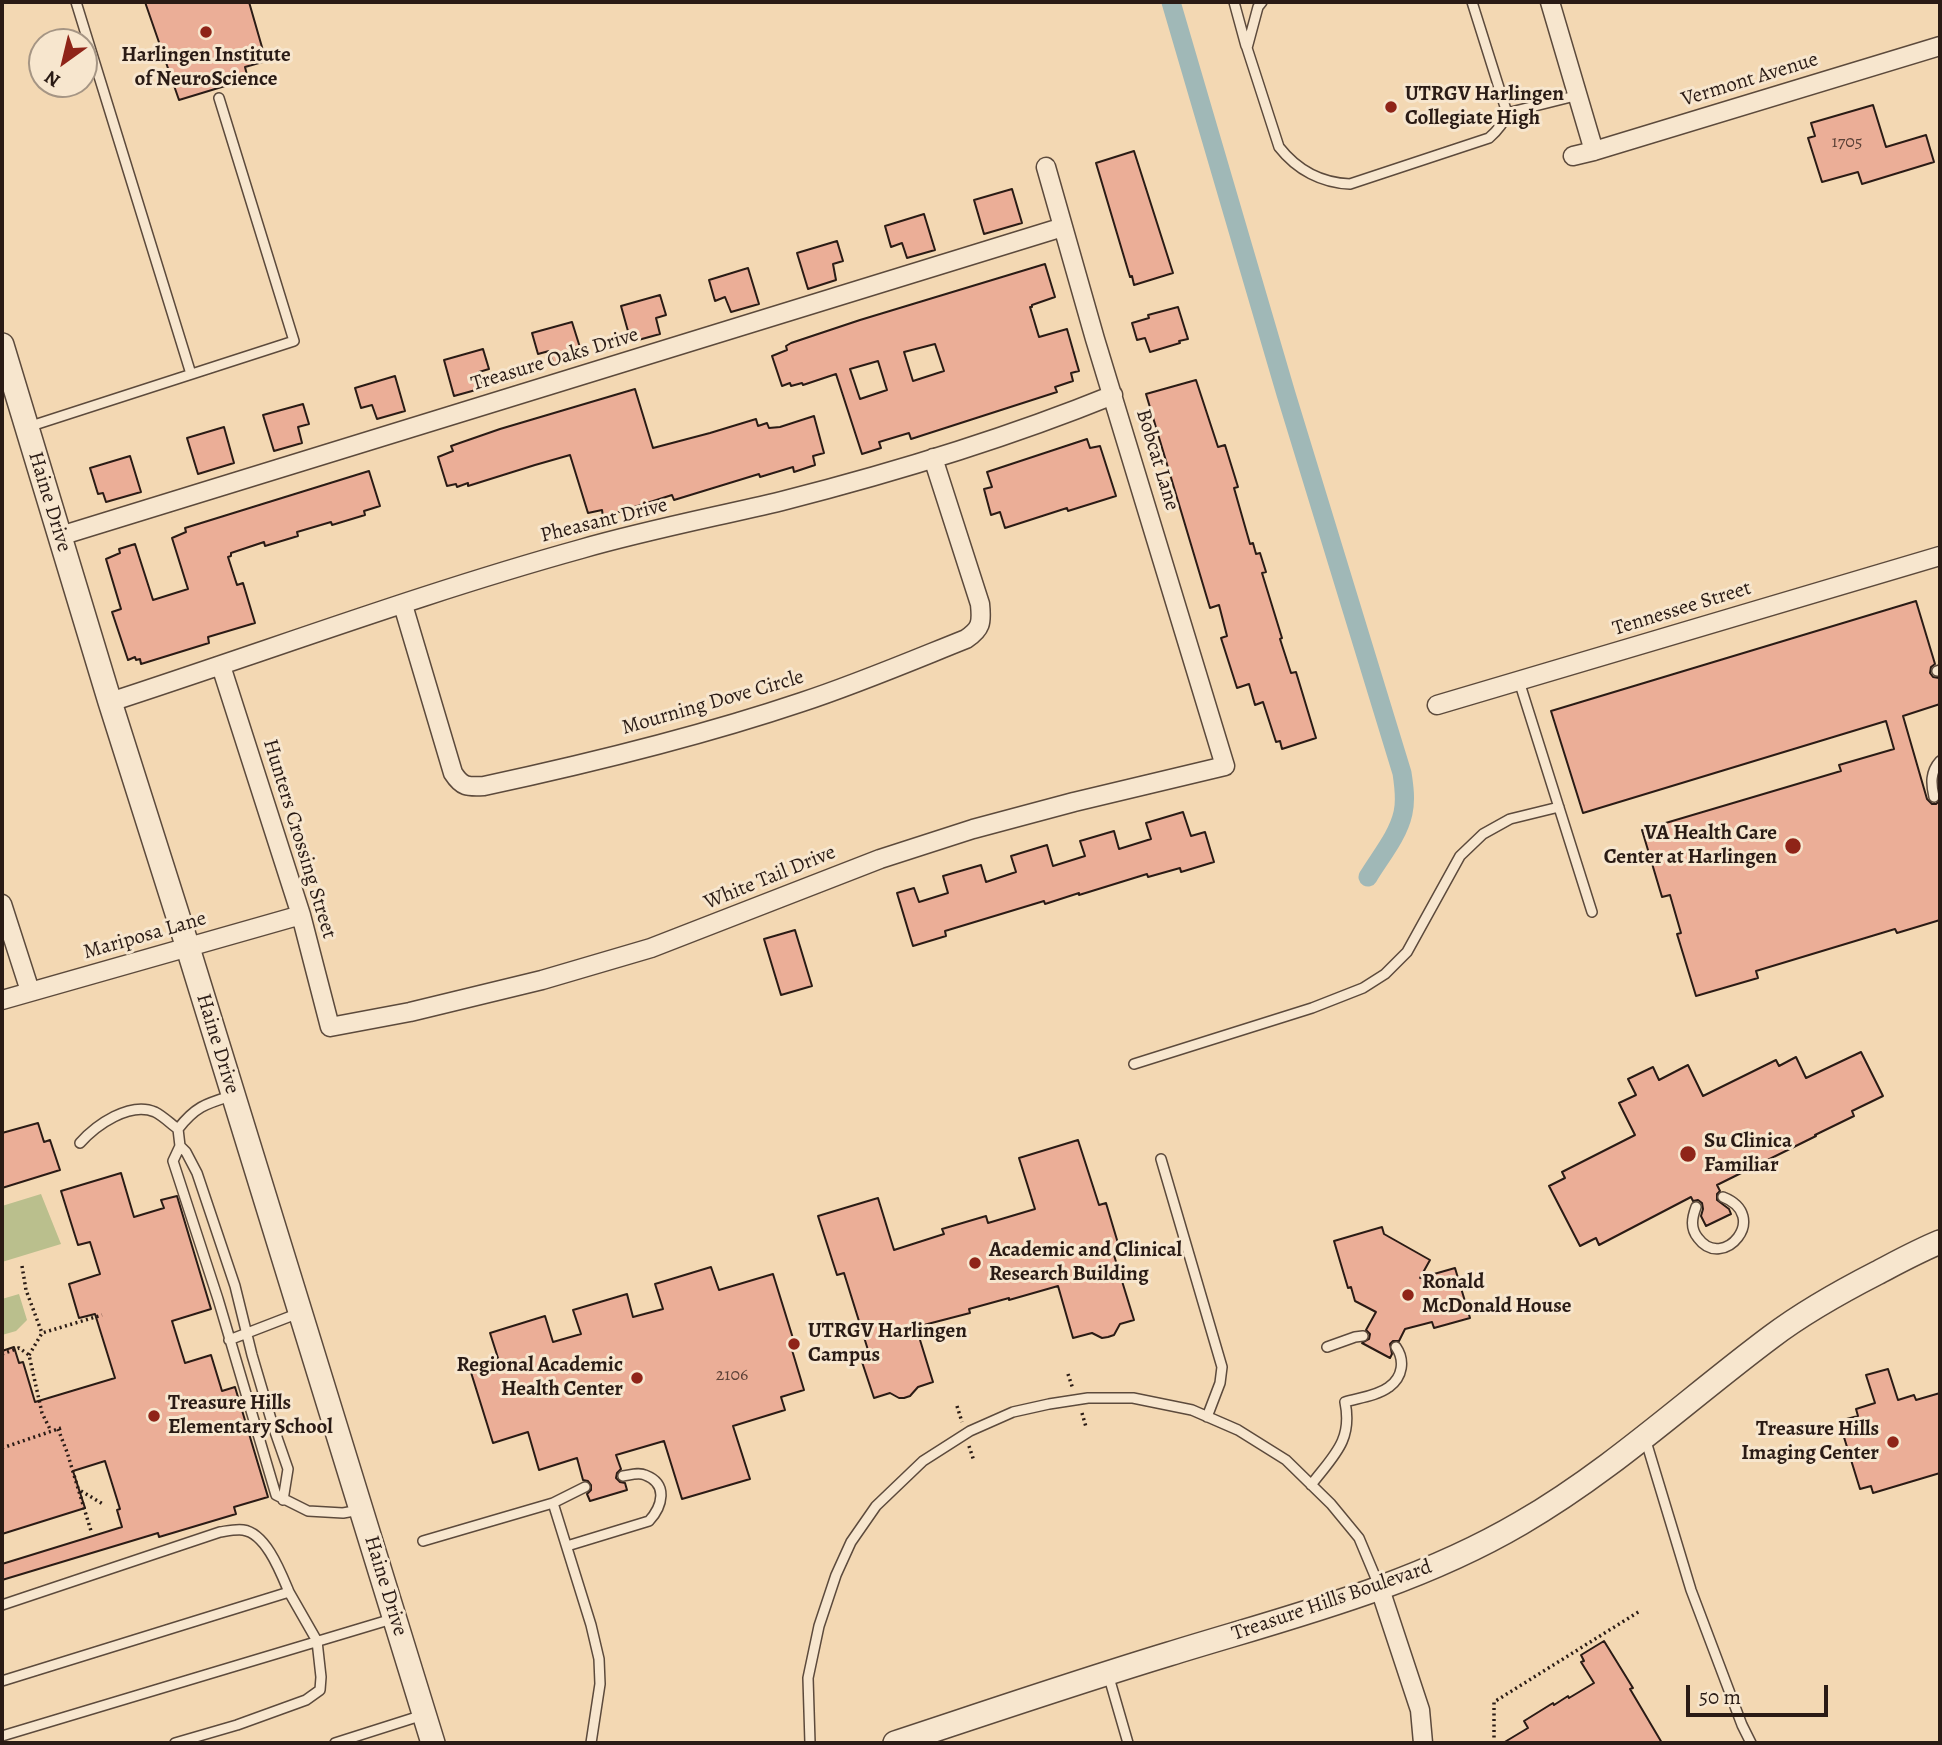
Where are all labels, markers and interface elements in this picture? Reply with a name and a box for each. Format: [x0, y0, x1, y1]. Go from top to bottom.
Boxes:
marker: Harlingen Institute of NeuroScience [198, 24, 214, 40]
north arrow [28, 28, 98, 98]
place label: Harlingen Institute of NeuroScience [121, 43, 291, 93]
street label: Vermont Avenue [1679, 47, 1821, 113]
text: N [39, 64, 65, 93]
place label: UTRGV Harlingen Collegiate High [1405, 82, 1564, 132]
marker: UTRGV Harlingen Collegiate High [1383, 99, 1399, 115]
house number: 1705 [1831, 132, 1863, 154]
street label: Treasure Oaks Drive [468, 323, 642, 397]
street label: Bobcat Lane [1130, 406, 1184, 514]
street label: Haine Drive [22, 449, 76, 555]
street label: Pheasant Drive [538, 493, 670, 549]
street label: Tennessee Street [1610, 576, 1754, 642]
street label: Mourning Dove Circle [619, 665, 807, 741]
street label: Hunters Crossing Street [257, 736, 341, 942]
place label: VA Health Care Center at Harlingen [1604, 821, 1777, 871]
marker: VA Health Care Center at Harlingen [1783, 836, 1803, 856]
street label: White Tail Drive [701, 840, 839, 916]
street label: Mariposa Lane [81, 906, 209, 966]
street label: Haine Drive [190, 991, 244, 1097]
place label: Su Clinica Familiar [1704, 1129, 1792, 1179]
marker: Su Clinica Familiar [1678, 1144, 1698, 1164]
place label: Academic and Clinical Research Building [989, 1238, 1182, 1288]
marker: Academic and Clinical Research Building [967, 1255, 983, 1271]
place label: Ronald McDonald House [1422, 1270, 1571, 1320]
marker: Ronald McDonald House [1400, 1287, 1416, 1303]
place label: UTRGV Harlingen Campus [808, 1319, 967, 1369]
marker: UTRGV Harlingen Campus [786, 1336, 802, 1352]
place label: Regional Academic Health Center [456, 1353, 623, 1403]
house number: 2106 [716, 1365, 748, 1387]
marker: Regional Academic Health Center [629, 1370, 645, 1386]
place label: Treasure Hills Elementary School [168, 1391, 333, 1441]
marker: Treasure Hills Elementary School [146, 1408, 162, 1424]
place label: Treasure Hills Imaging Center [1741, 1417, 1879, 1467]
marker: Treasure Hills Imaging Center [1885, 1434, 1901, 1450]
street label: Haine Drive [358, 1533, 412, 1639]
street label: Treasure Hills Boulevard [1229, 1555, 1435, 1647]
scale bar [1690, 1672, 1832, 1716]
text: 50 m [1699, 1683, 1741, 1711]

